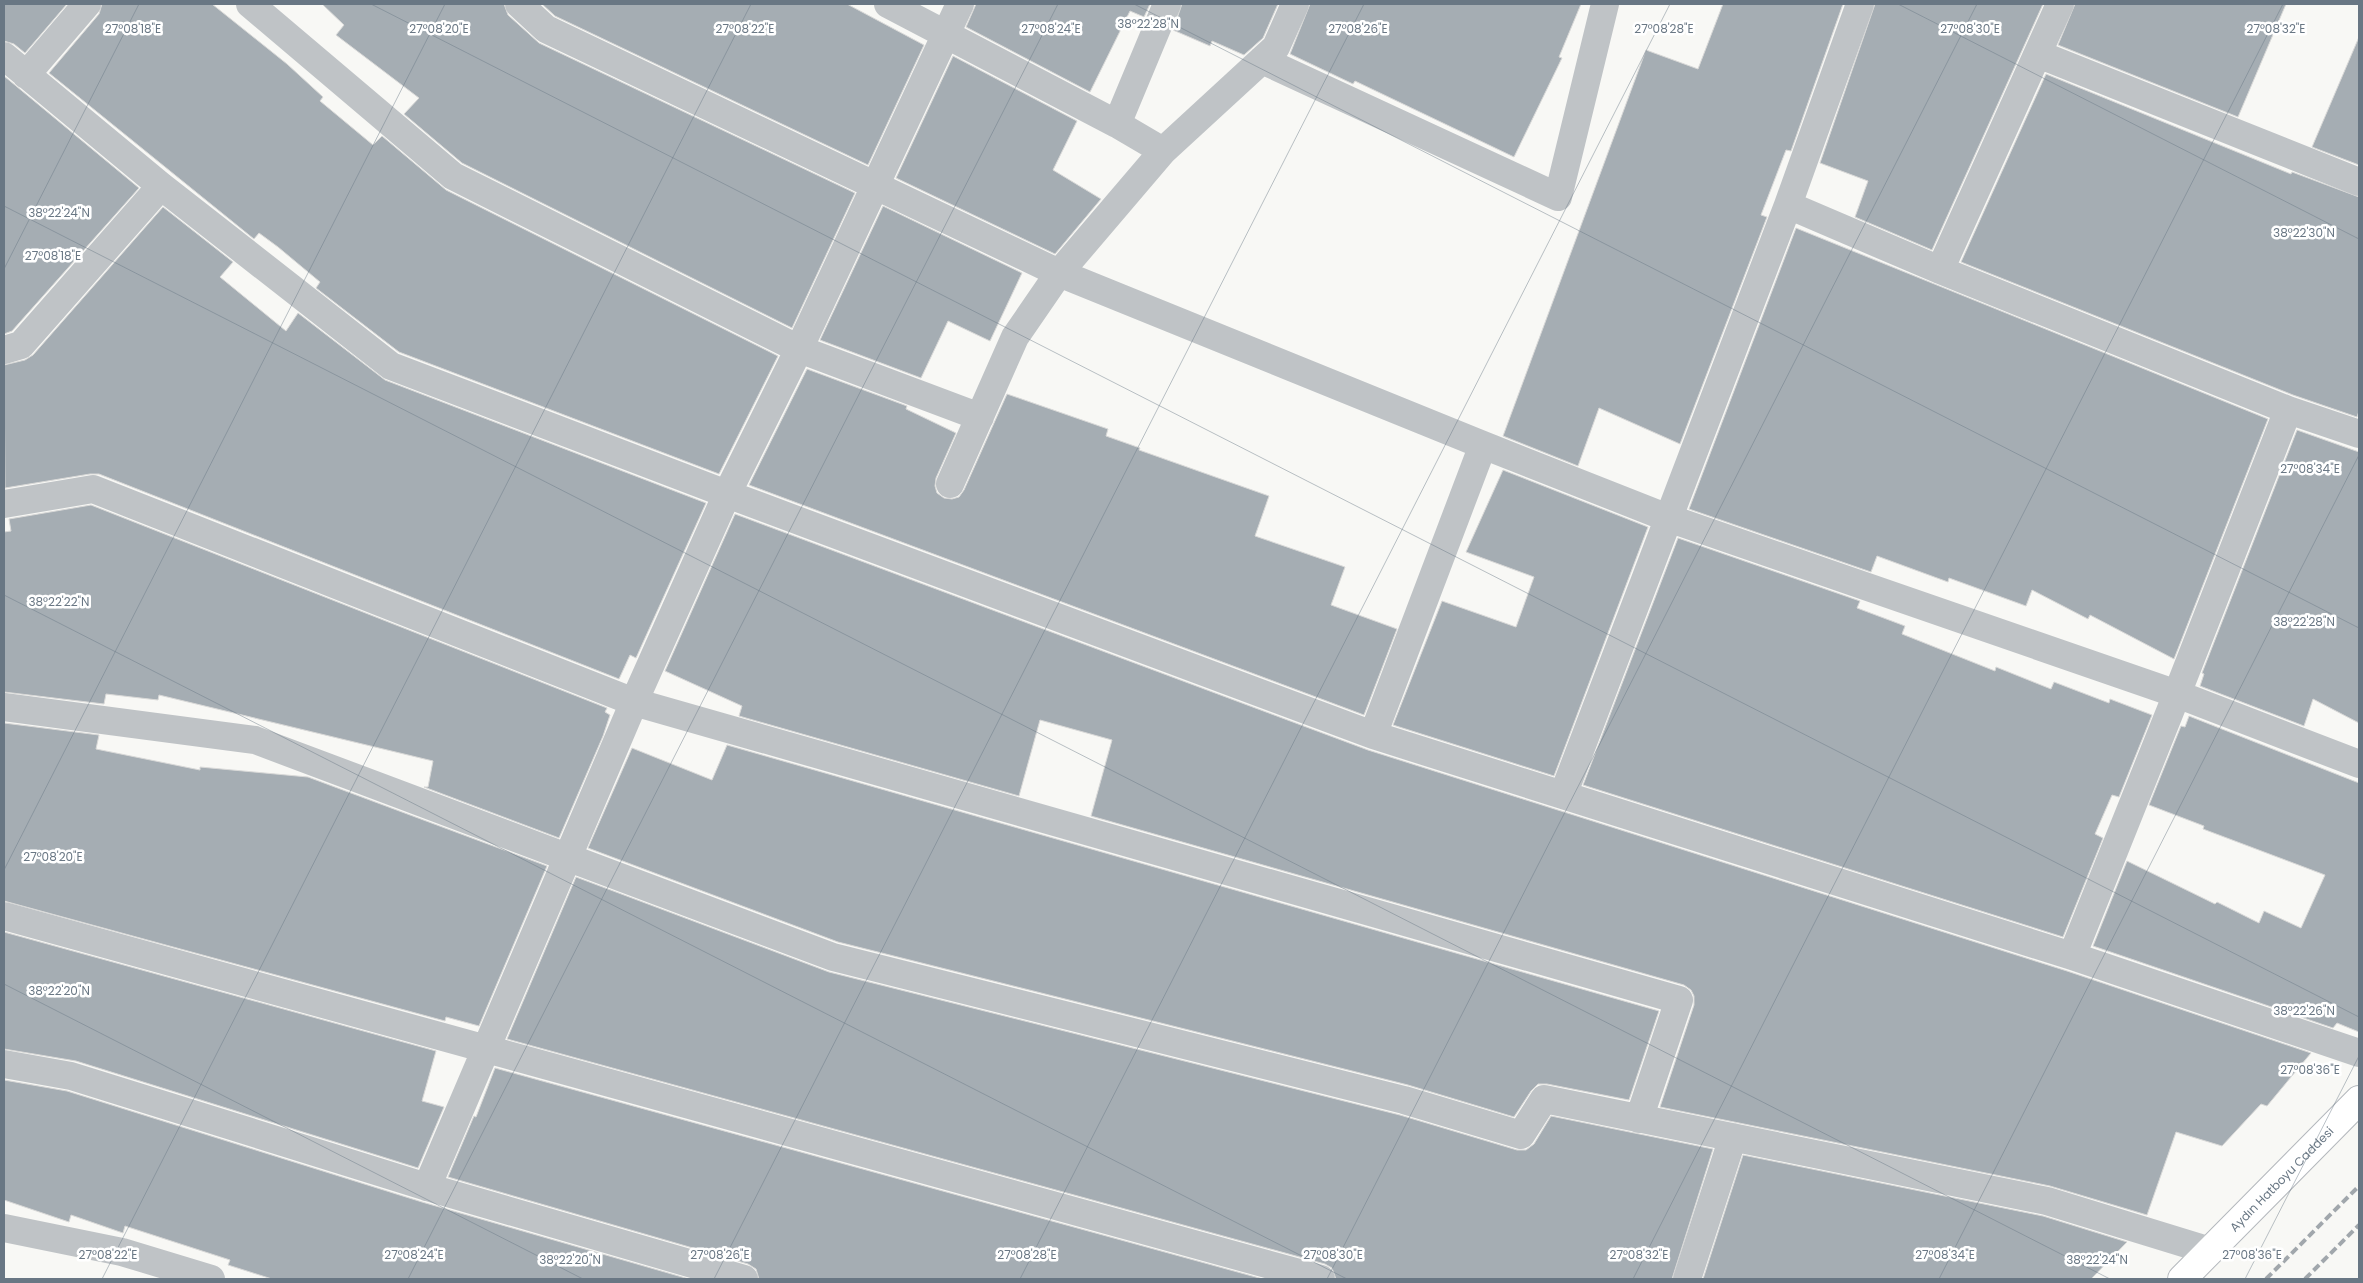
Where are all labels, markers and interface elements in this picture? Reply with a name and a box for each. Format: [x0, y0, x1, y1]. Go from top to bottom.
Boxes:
text: 38°22'28"N [1117, 15, 1179, 32]
text: 27°08'18"E [105, 20, 161, 37]
text: 27°08'20"E [409, 20, 469, 37]
text: 27°08'22"E [716, 20, 774, 37]
text: 27°08'24"E [1021, 20, 1081, 37]
text: 27°08'26"E [1328, 20, 1388, 37]
text: 27°08'28"E [1634, 20, 1694, 37]
text: 27°08'30"E [1940, 20, 2000, 37]
text: 27°08'32"E [2246, 20, 2306, 37]
text: 38°22'24"N [28, 204, 90, 221]
text: 38°22'30"N [2273, 224, 2335, 241]
text: 27°08'18"E [25, 247, 81, 264]
text: 27°08'34"E [2280, 460, 2340, 477]
text: 38°22'22"N [28, 593, 90, 610]
text: 38°22'28"N [2273, 613, 2335, 630]
text: 27°08'20"E [23, 848, 83, 865]
text: 38°22'20"N [28, 982, 90, 999]
text: 38°22'26"N [2273, 1002, 2335, 1019]
text: 27°08'36"E [2280, 1061, 2340, 1078]
street label: Aydın Hatboyu Caddesi [2225, 1122, 2337, 1235]
text: 27°08'22"E [79, 1246, 137, 1263]
text: 27°08'24"E [384, 1246, 444, 1263]
text: 27°08'26"E [690, 1246, 750, 1263]
text: 27°08'28"E [997, 1246, 1057, 1263]
text: 27°08'30"E [1303, 1246, 1363, 1263]
text: 27°08'32"E [1609, 1246, 1669, 1263]
text: 27°08'34"E [1915, 1246, 1975, 1263]
text: 27°08'36"E [2222, 1246, 2282, 1263]
text: 38°22'20"N [539, 1251, 601, 1268]
text: 38°22'24"N [2066, 1251, 2128, 1268]

